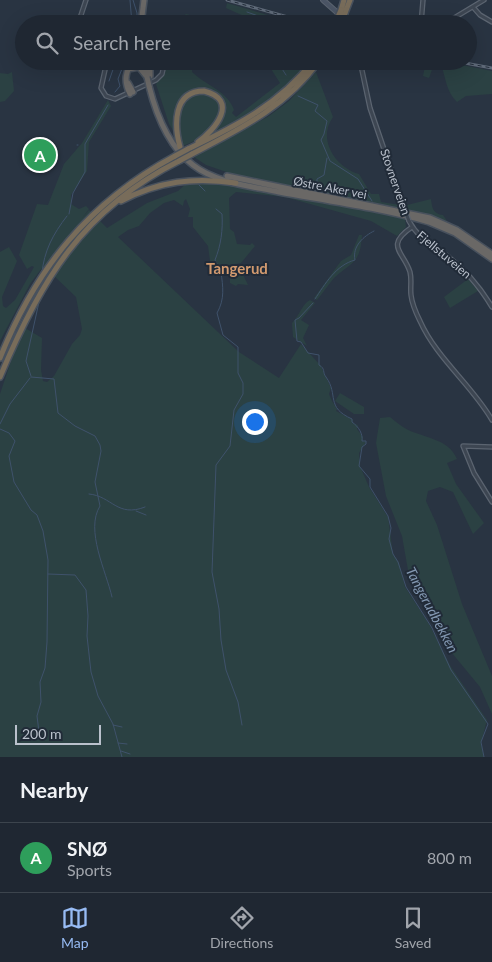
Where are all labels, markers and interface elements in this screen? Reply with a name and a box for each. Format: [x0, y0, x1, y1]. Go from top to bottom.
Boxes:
search box [15, 15, 477, 70]
icon: search [33, 29, 61, 57]
text: Search here [73, 31, 171, 54]
pin: A [24, 136, 56, 174]
street label: Stovnerveien [377, 147, 414, 217]
street label: Østre Aker vei [292, 173, 368, 202]
street label: Fjellstuveien [414, 228, 474, 282]
district label: Tangerud [206, 259, 268, 277]
your location [242, 409, 268, 435]
water label: Tangerudbekken [403, 564, 462, 656]
scale bar [15, 722, 101, 745]
text: 200 m [22, 725, 61, 742]
text: Nearby [20, 777, 88, 802]
text: SNØ [67, 837, 107, 860]
text: A [30, 848, 42, 867]
text: 800 m [427, 848, 472, 867]
text: Sports [67, 860, 112, 879]
tab: Map [61, 904, 89, 951]
tab: Directions [210, 904, 273, 951]
tab: Saved [395, 904, 431, 951]

